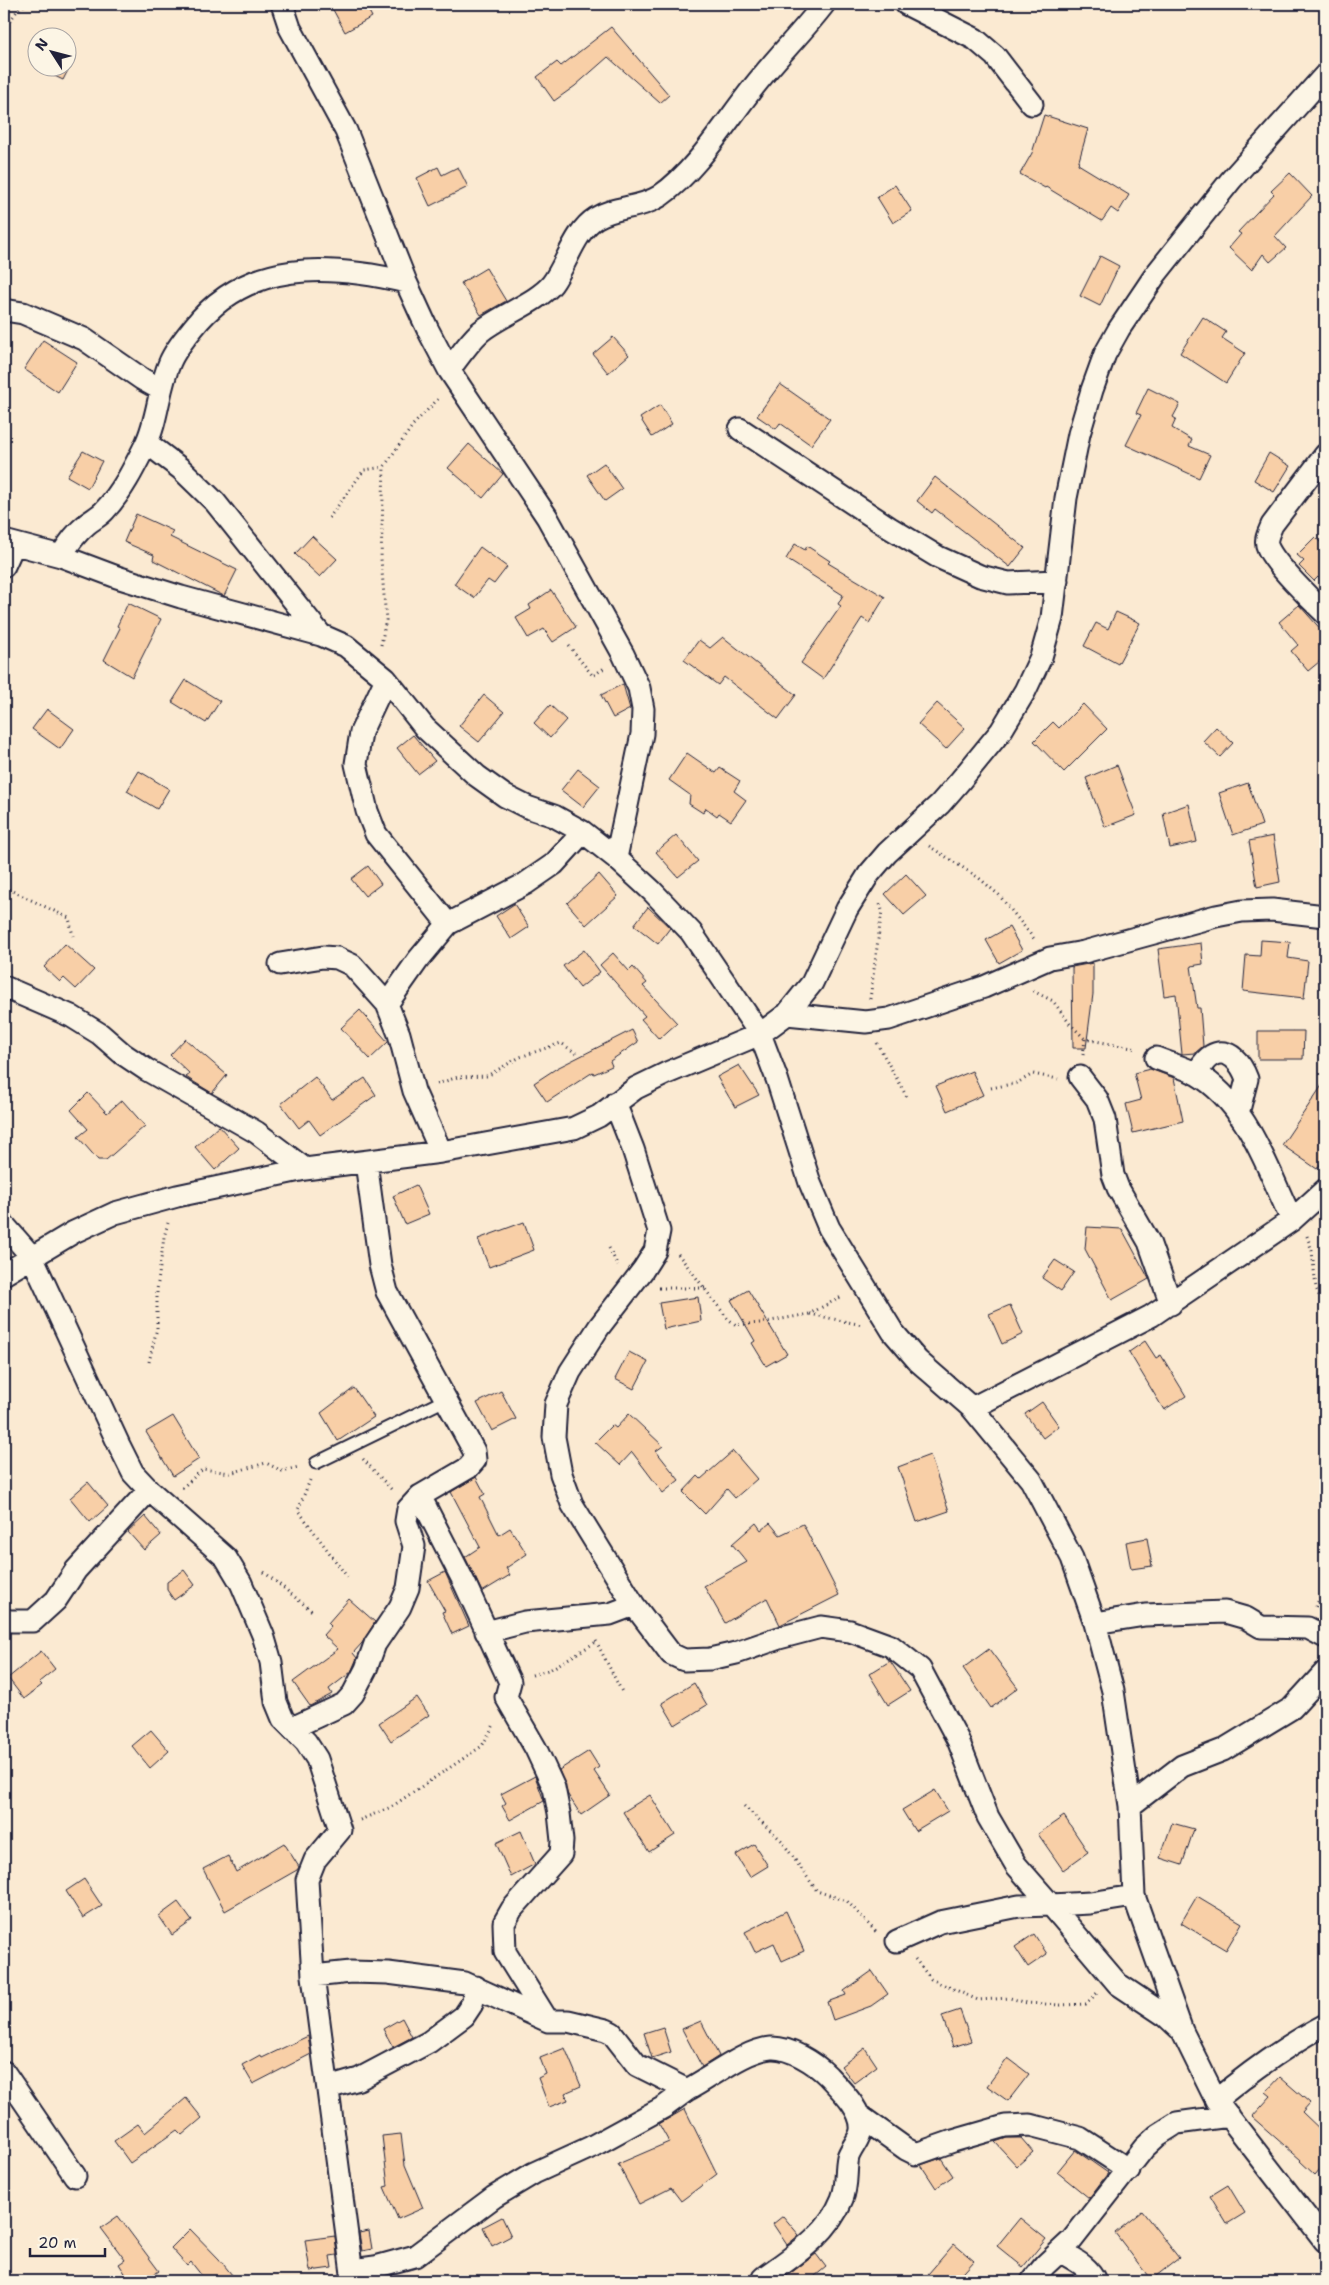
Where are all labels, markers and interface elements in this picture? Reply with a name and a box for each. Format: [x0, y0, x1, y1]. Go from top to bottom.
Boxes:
north arrow [28, 28, 78, 78]
text: N [31, 35, 52, 54]
scale bar [30, 2225, 105, 2257]
text: 20 m [38, 2233, 77, 2253]

